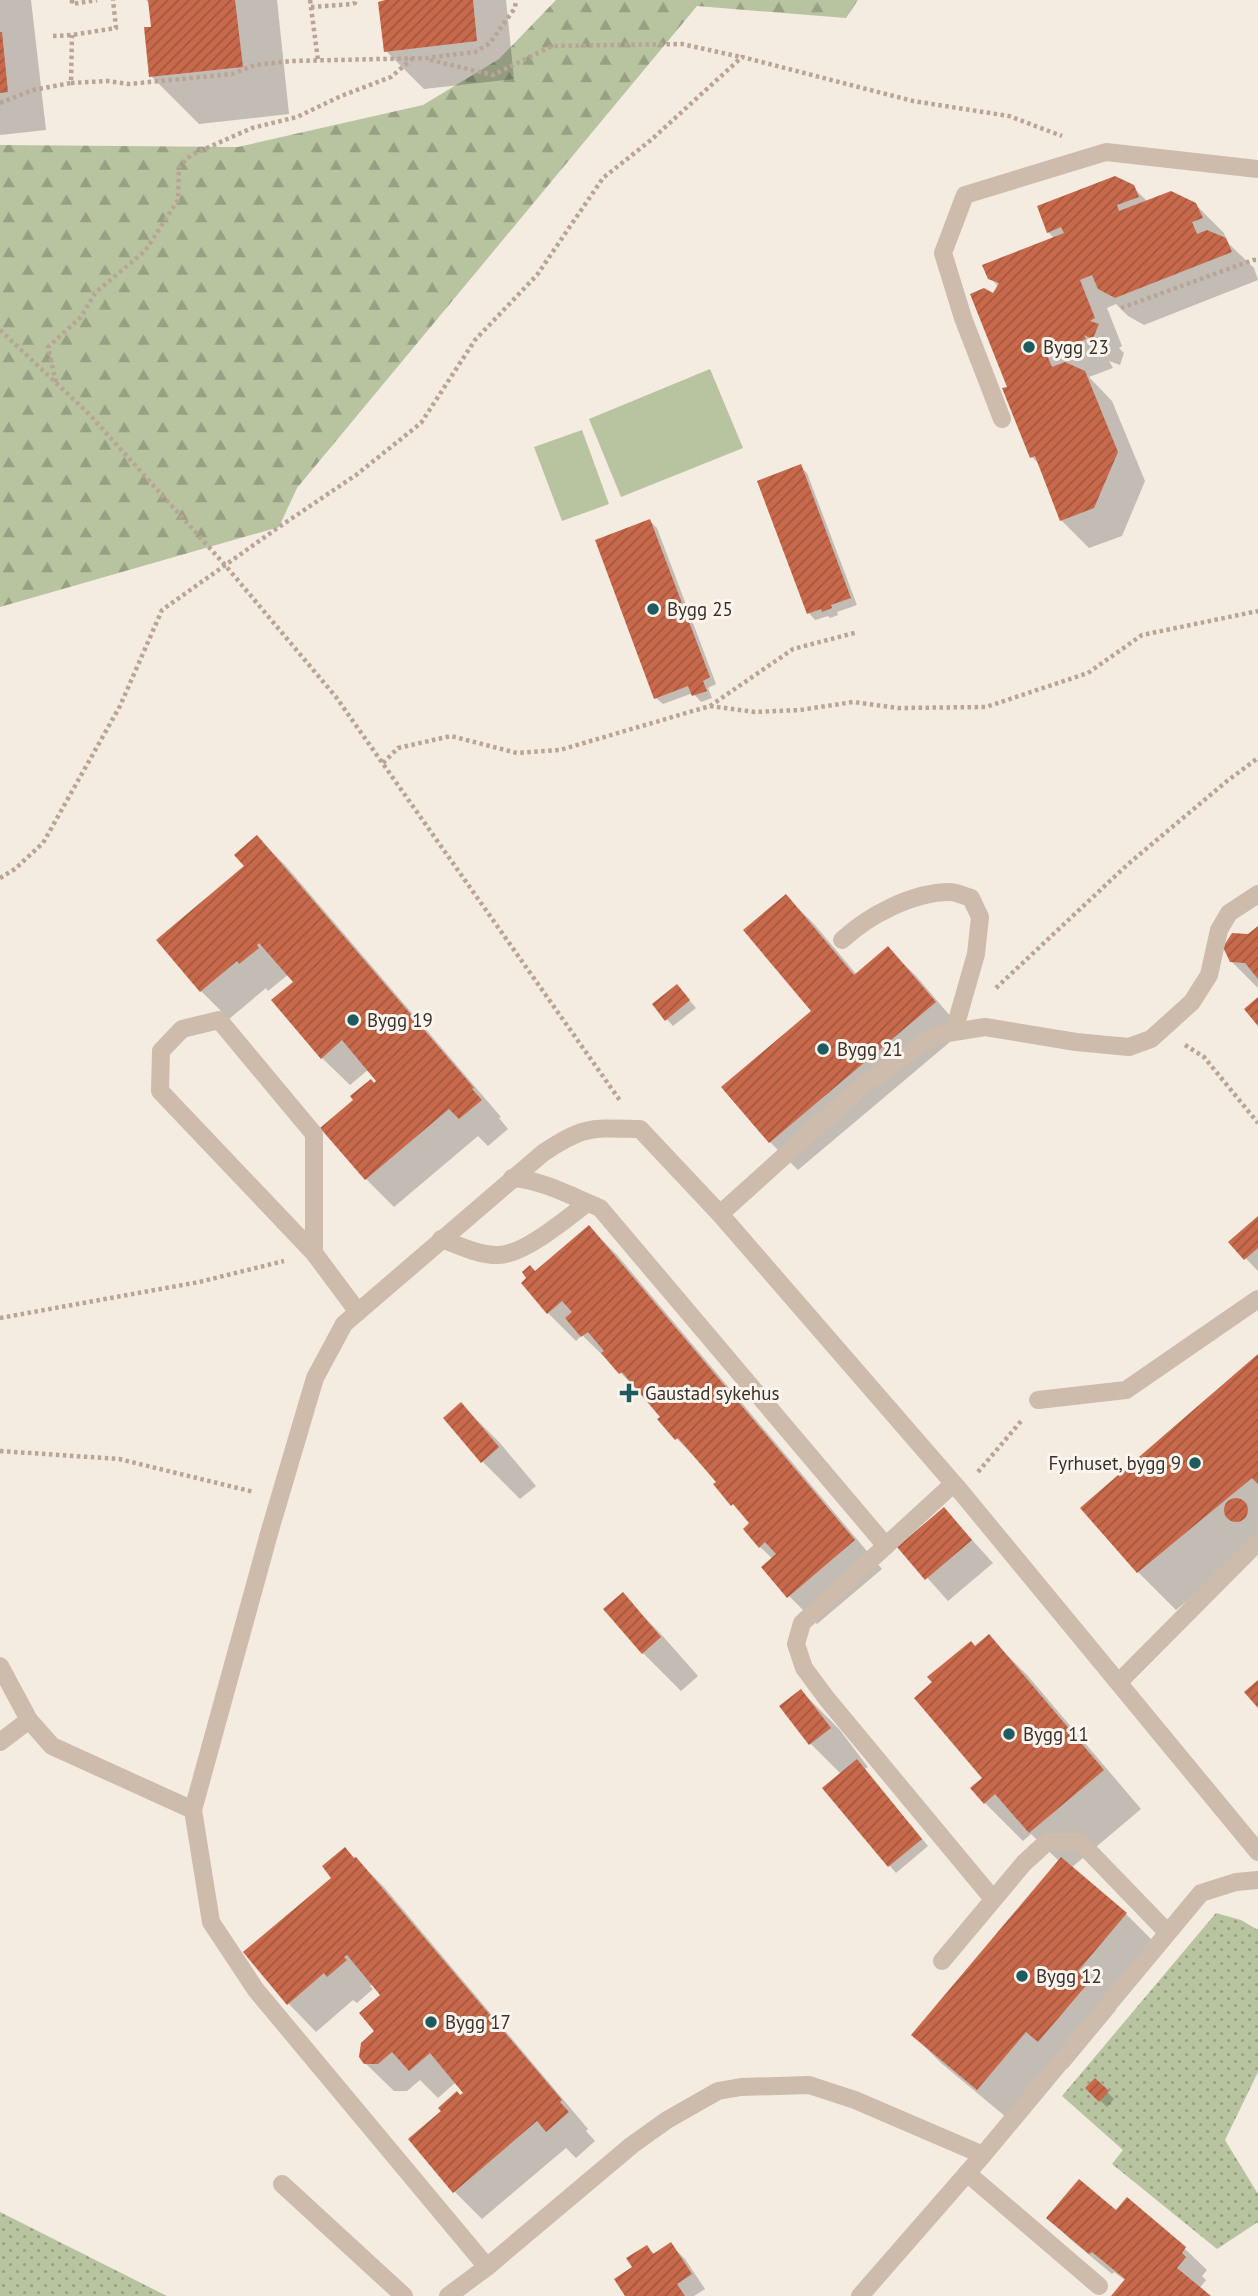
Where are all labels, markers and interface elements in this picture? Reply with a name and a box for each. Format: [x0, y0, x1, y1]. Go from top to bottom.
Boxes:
place label: Bygg 23 [1043, 335, 1109, 359]
marker: Bygg 23 [1021, 339, 1037, 355]
place label: Bygg 25 [667, 597, 733, 621]
marker: Bygg 25 [645, 601, 661, 617]
place label: Bygg 19 [367, 1008, 433, 1032]
marker: Bygg 19 [345, 1012, 361, 1028]
place label: Bygg 21 [837, 1037, 903, 1061]
marker: Bygg 21 [815, 1041, 831, 1057]
place label: Gaustad sykehus [645, 1381, 779, 1405]
marker: Gaustad sykehus [619, 1383, 639, 1403]
place label: Fyrhuset, bygg 9 [1048, 1451, 1181, 1475]
marker: Fyrhuset, bygg 9 [1187, 1455, 1203, 1471]
place label: Bygg 11 [1023, 1722, 1089, 1746]
marker: Bygg 11 [1001, 1726, 1017, 1742]
place label: Bygg 12 [1036, 1964, 1102, 1988]
marker: Bygg 12 [1014, 1968, 1030, 1984]
place label: Bygg 17 [445, 2010, 511, 2034]
marker: Bygg 17 [423, 2014, 439, 2030]

